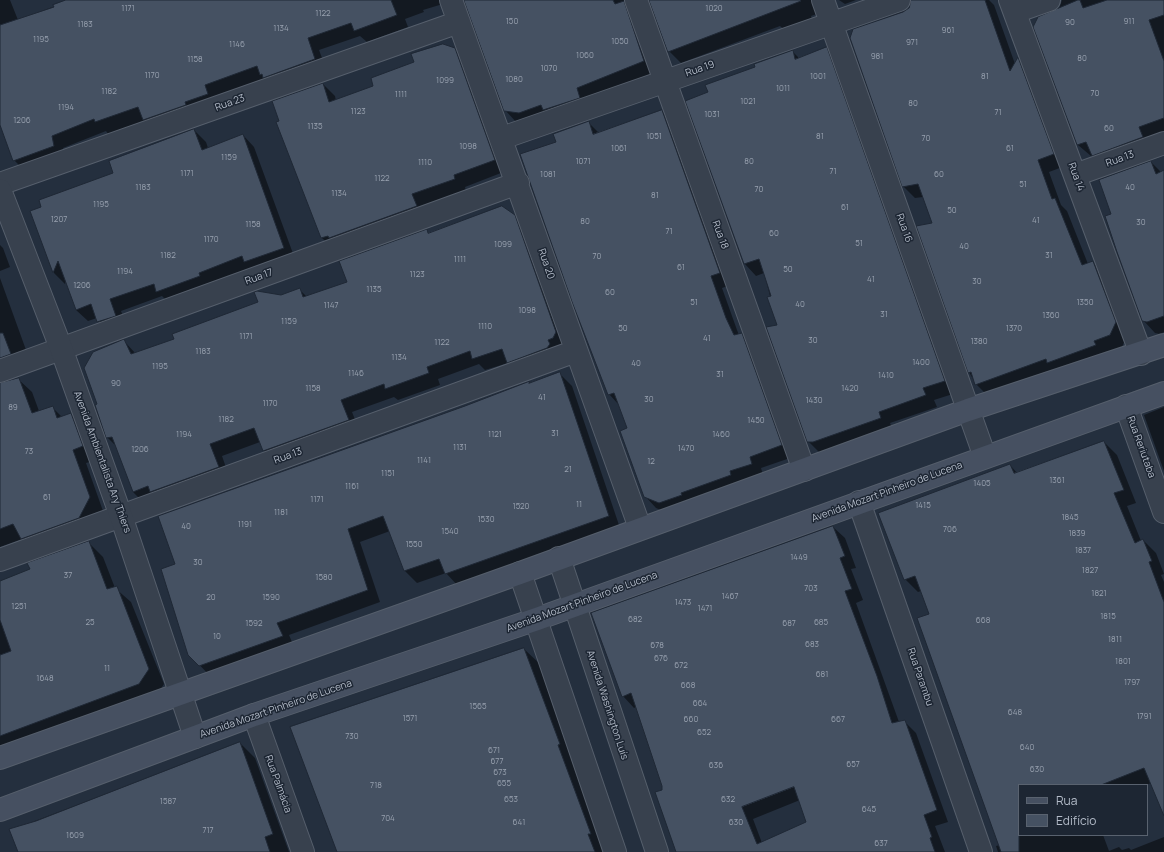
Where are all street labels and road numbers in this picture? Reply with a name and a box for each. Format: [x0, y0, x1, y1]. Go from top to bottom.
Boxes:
street label: Rua 19 [684, 58, 716, 80]
street label: Rua 23 [213, 92, 247, 114]
street label: Rua 13 [1104, 148, 1136, 170]
street label: Rua 14 [1065, 161, 1087, 193]
street label: Rua 16 [893, 212, 915, 244]
street label: Rua 18 [709, 219, 731, 251]
street label: Rua 20 [535, 247, 557, 281]
street label: Rua 17 [243, 266, 275, 288]
street label: Avenida Ambientalista Ary Thiers [71, 390, 133, 534]
street label: Rua Reriutaba [1124, 414, 1158, 480]
street label: Rua 13 [272, 445, 304, 467]
street label: Avenida Mozart Pinheiro de Lucena [810, 459, 964, 525]
street label: Avenida Mozart Pinheiro de Lucena [505, 569, 659, 635]
street label: Rua Parambu [904, 646, 936, 708]
street label: Avenida Washington Luís [584, 649, 630, 761]
street label: Avenida Mozart Pinheiro de Lucena [199, 677, 353, 741]
street label: Rua Palmácia [262, 753, 294, 815]

